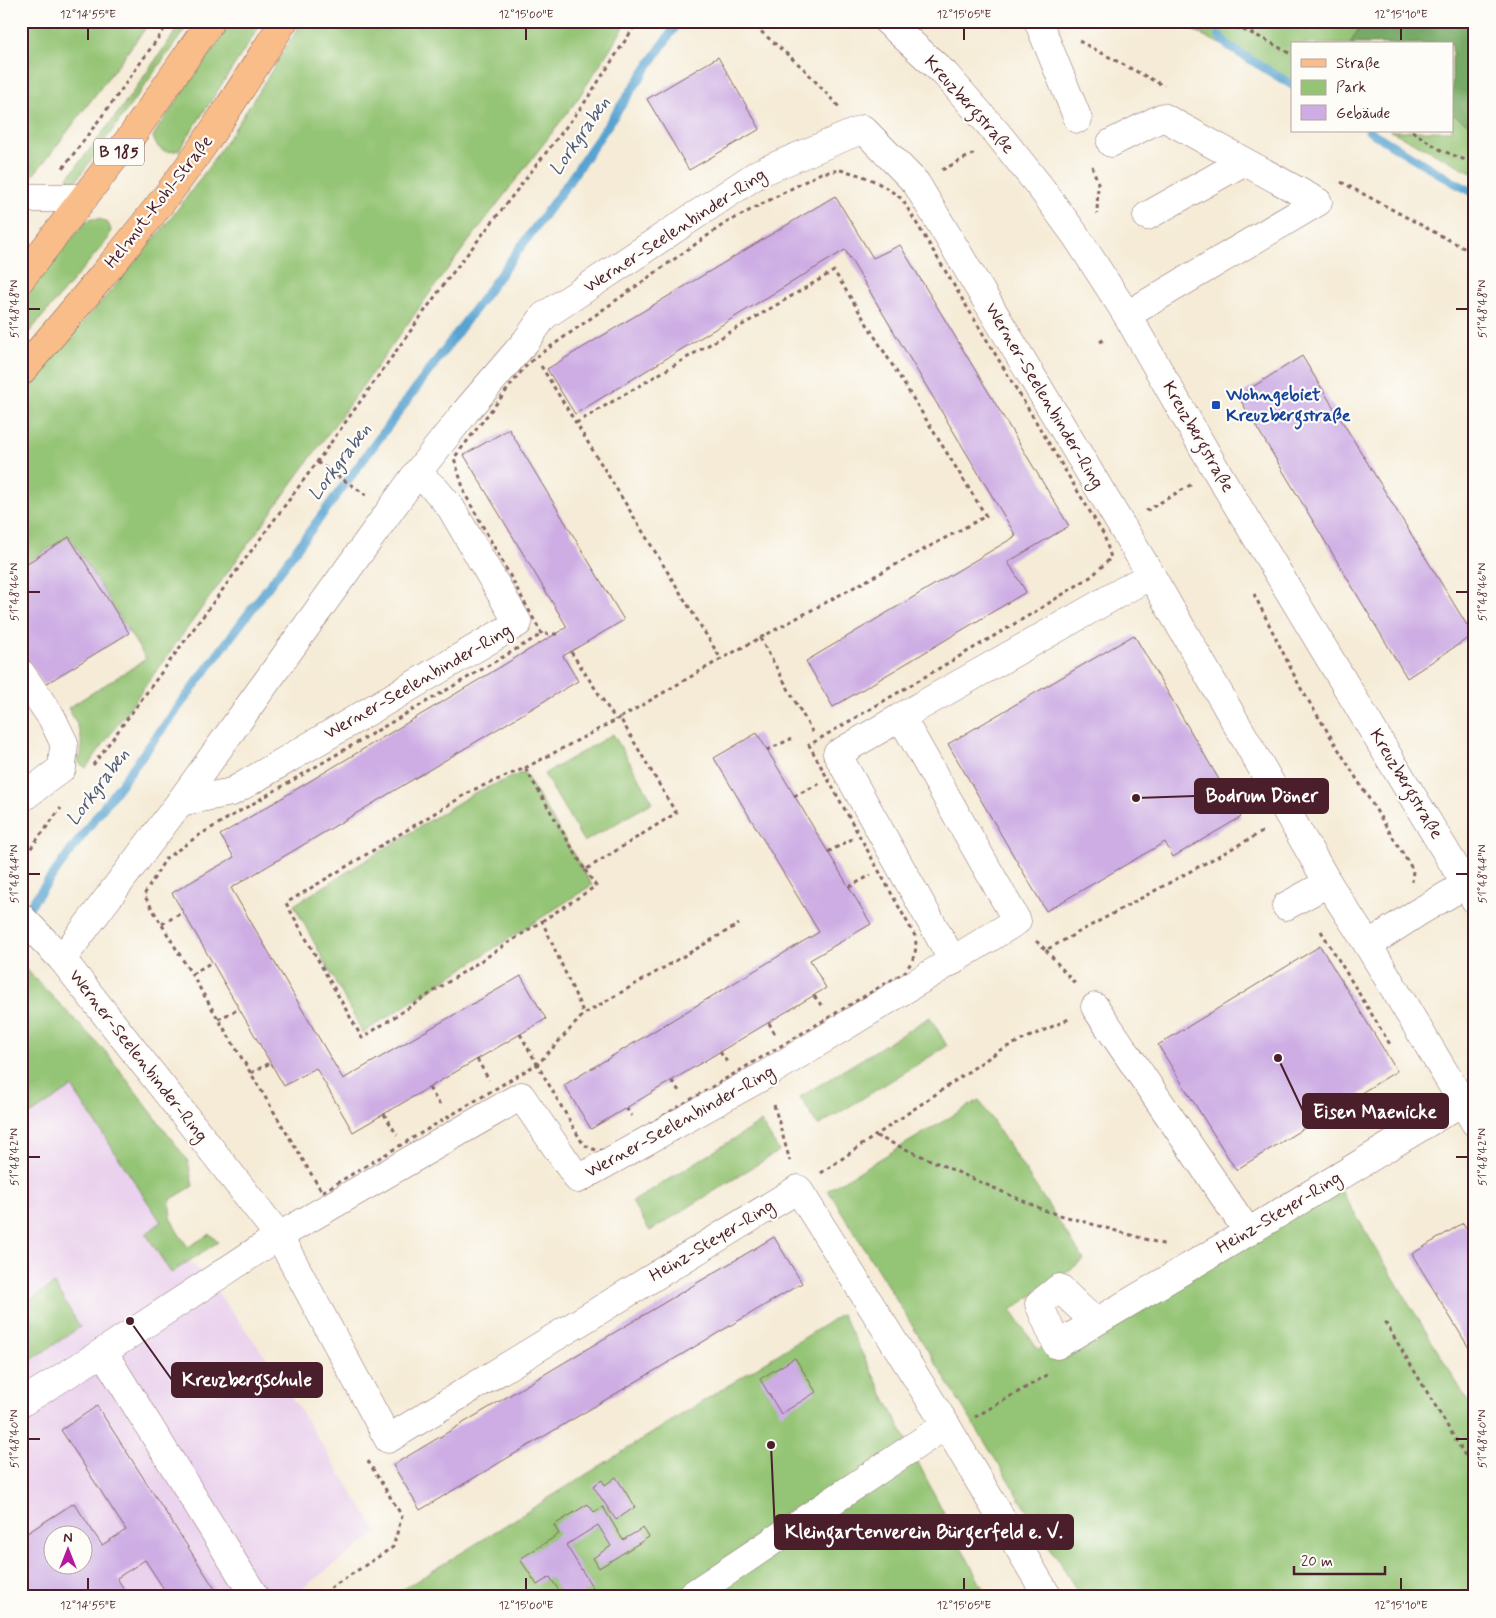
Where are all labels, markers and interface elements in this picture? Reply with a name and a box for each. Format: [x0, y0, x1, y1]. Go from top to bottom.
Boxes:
text: 12°14'55"E [60, 7, 116, 23]
text: 12°15'00"E [498, 7, 554, 23]
text: 12°15'05"E [937, 7, 991, 23]
text: 12°15'10"E [1374, 7, 1428, 23]
legend [1291, 42, 1454, 132]
street label: Kreuzbergstraße [917, 51, 1020, 161]
text: Straße [1336, 54, 1380, 74]
text: Park [1336, 78, 1366, 98]
water label: Lorkgraben [544, 92, 616, 180]
text: Gebäude [1336, 104, 1390, 124]
street label: Helmut-Kohl-Straße [99, 130, 219, 274]
road number: B 185 [94, 138, 144, 166]
street label: Werner-Seelenbinder-Ring [579, 163, 771, 300]
text: 51°48'48"N [7, 280, 23, 338]
text: 51°48'48"N [1475, 280, 1491, 338]
street label: Werner-Seelenbinder-Ring [978, 299, 1109, 494]
street label: Kreuzbergstraße [1155, 377, 1240, 498]
place label: Wohngebiet Kreuzbergstraße [1225, 383, 1351, 430]
marker: Wohngebiet Kreuzbergstraße [1210, 399, 1222, 411]
water label: Lorkgraben [303, 418, 377, 506]
text: 51°48'46"N [7, 563, 23, 621]
text: 51°48'46"N [1475, 563, 1491, 621]
street label: Werner-Seelenbinder-Ring [320, 618, 517, 746]
street label: Kreuzbergstraße [1362, 724, 1448, 845]
water label: Lorkgraben [61, 743, 135, 831]
callout: Bodrum Döner [1195, 779, 1328, 813]
text: Bodrum Döner [1206, 784, 1319, 809]
text: 51°48'44"N [7, 844, 23, 904]
text: 51°48'44"N [1475, 844, 1491, 904]
street label: Werner-Seelenbinder-Ring [62, 965, 213, 1148]
street label: Werner-Seelenbinder-Ring [581, 1060, 779, 1185]
callout: Eisen Maenicke [1303, 1094, 1448, 1128]
text: Eisen Maenicke [1313, 1100, 1438, 1125]
text: 51°48'42"N [7, 1128, 23, 1186]
text: 51°48'42"N [1475, 1128, 1491, 1186]
street label: Heinz-Steyer-Ring [1212, 1166, 1347, 1261]
street label: Heinz-Steyer-Ring [645, 1194, 780, 1289]
callout: Kreuzbergschule [172, 1363, 322, 1397]
text: Kreuzbergschule [182, 1368, 312, 1396]
text: 51°48'40"N [7, 1410, 23, 1468]
text: 51°48'40"N [1475, 1410, 1491, 1468]
callout: Kleingartenverein Bürgerfeld e. V. [775, 1515, 1073, 1549]
text: Kleingartenverein Bürgerfeld e. V. [785, 1520, 1063, 1548]
north arrow [42, 1526, 92, 1576]
text: N [63, 1529, 73, 1547]
scale bar [1294, 1543, 1385, 1575]
text: 20 m [1301, 1552, 1333, 1572]
text: 12°14'55"E [60, 1598, 116, 1614]
text: 12°15'00"E [498, 1598, 554, 1614]
text: 12°15'05"E [937, 1598, 991, 1614]
text: 12°15'10"E [1374, 1598, 1428, 1614]

